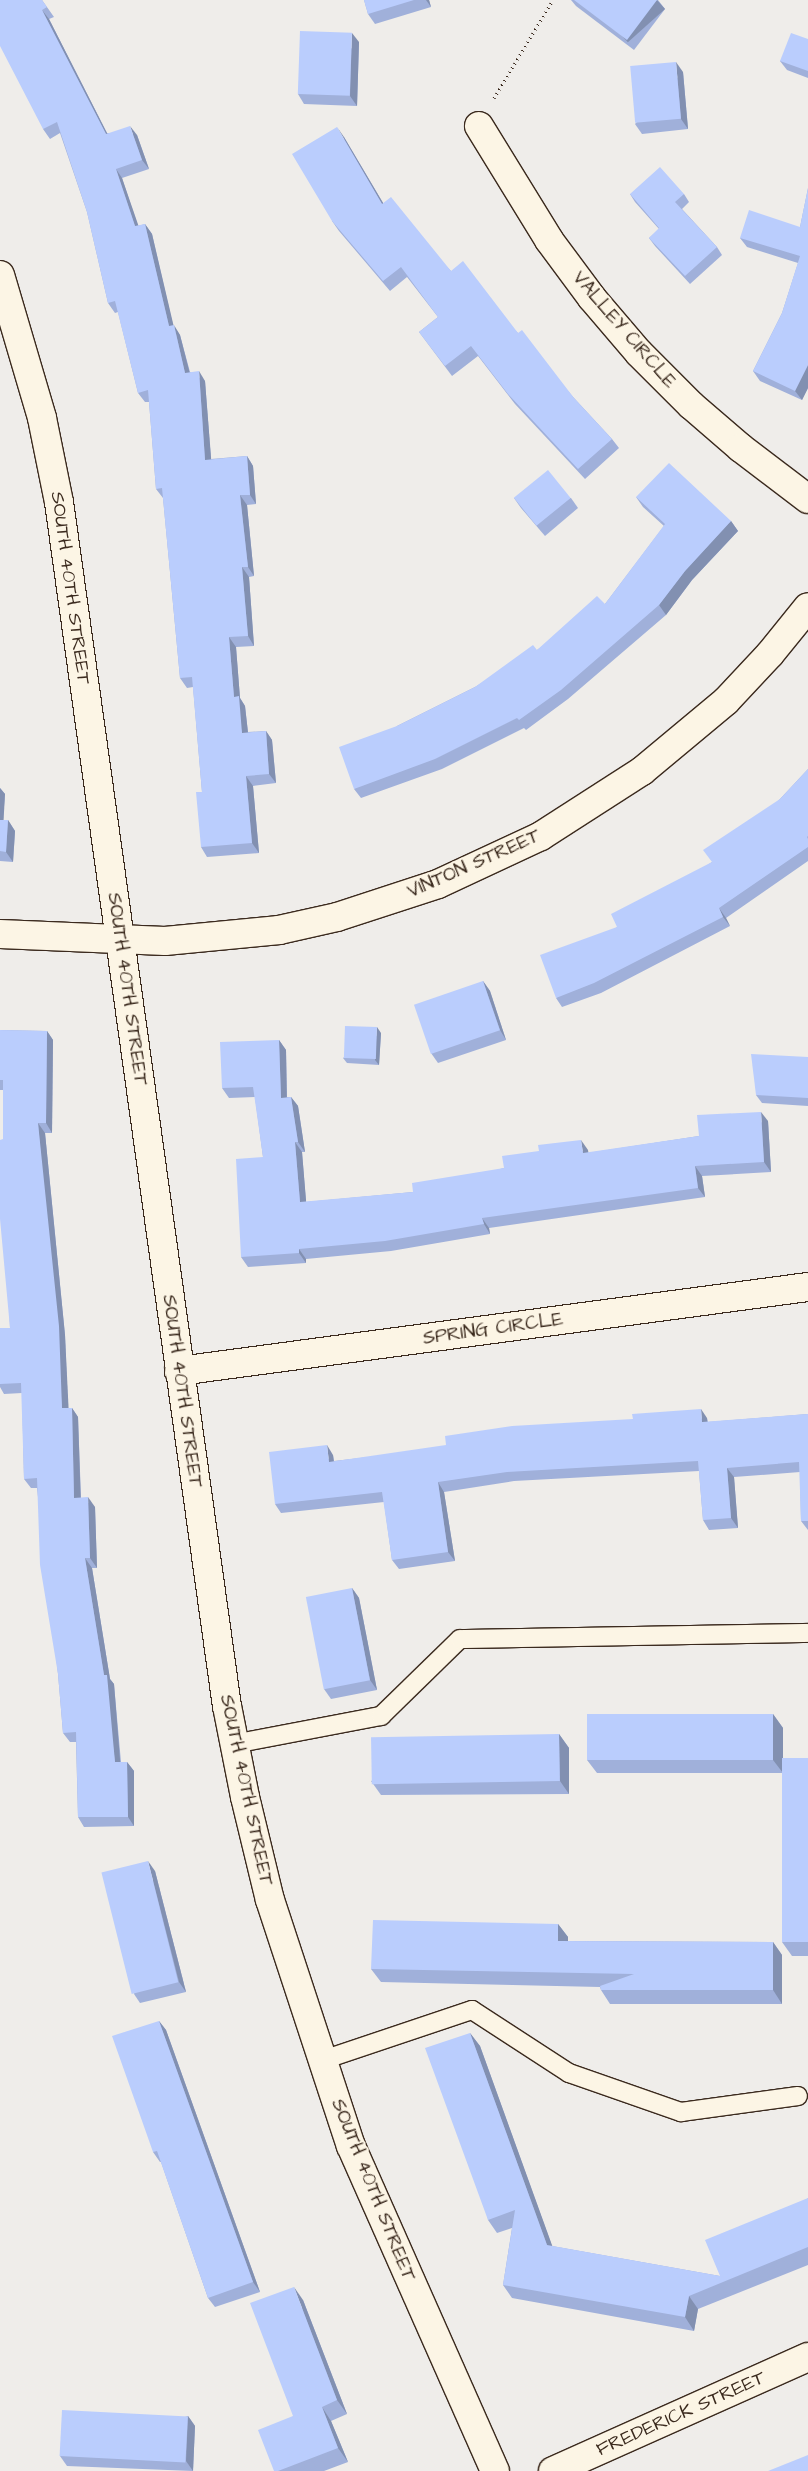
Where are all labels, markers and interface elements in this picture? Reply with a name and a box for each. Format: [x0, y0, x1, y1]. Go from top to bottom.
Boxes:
street label: VALLEY CIRCLE [567, 267, 681, 393]
street label: SOUTH 40TH STREET [45, 490, 95, 686]
street label: VINTON STREET [404, 825, 544, 903]
street label: SOUTH 40TH STREET [102, 891, 152, 1087]
street label: SOUTH 40TH STREET [157, 1293, 207, 1489]
street label: SPRING CIRCLE [422, 1308, 564, 1350]
street label: SOUTH 40TH STREET [215, 1693, 277, 1887]
street label: SOUTH 40TH STREET [326, 2096, 420, 2284]
street label: FREDERICK STREET [593, 2366, 769, 2462]

